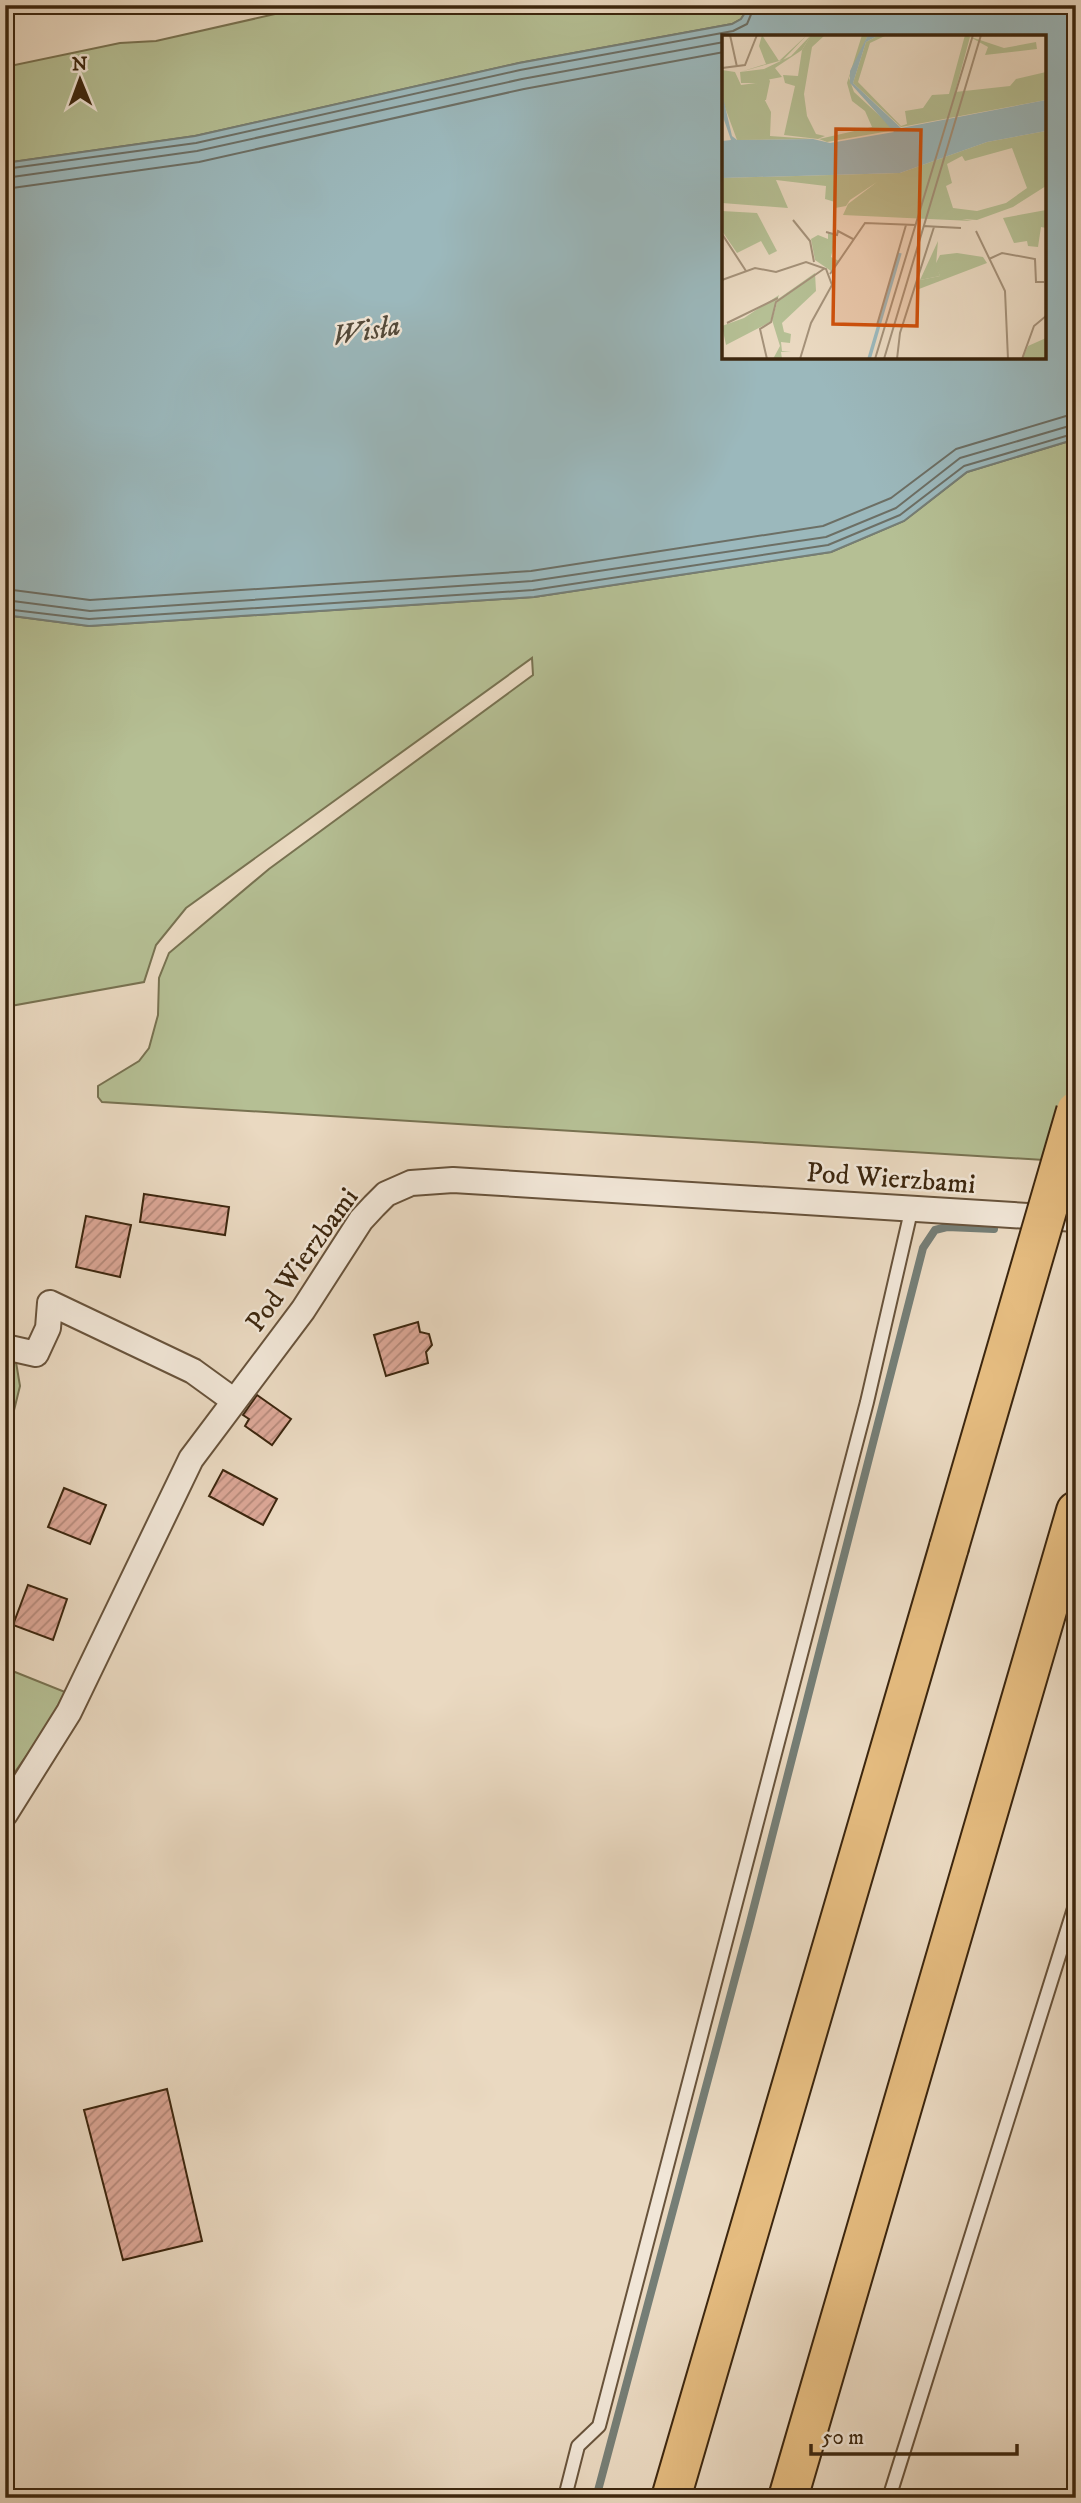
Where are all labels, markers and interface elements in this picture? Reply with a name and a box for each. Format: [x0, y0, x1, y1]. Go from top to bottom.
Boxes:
inset map [722, 35, 1046, 359]
north arrow [46, 46, 116, 116]
text: N [72, 53, 88, 76]
water label: Wisła [329, 307, 403, 356]
street label: Pod Wierzbami [805, 1155, 977, 1202]
street label: Pod Wierzbami [238, 1181, 366, 1339]
scale bar [811, 2412, 1018, 2456]
text: 50 m [822, 2425, 864, 2451]

